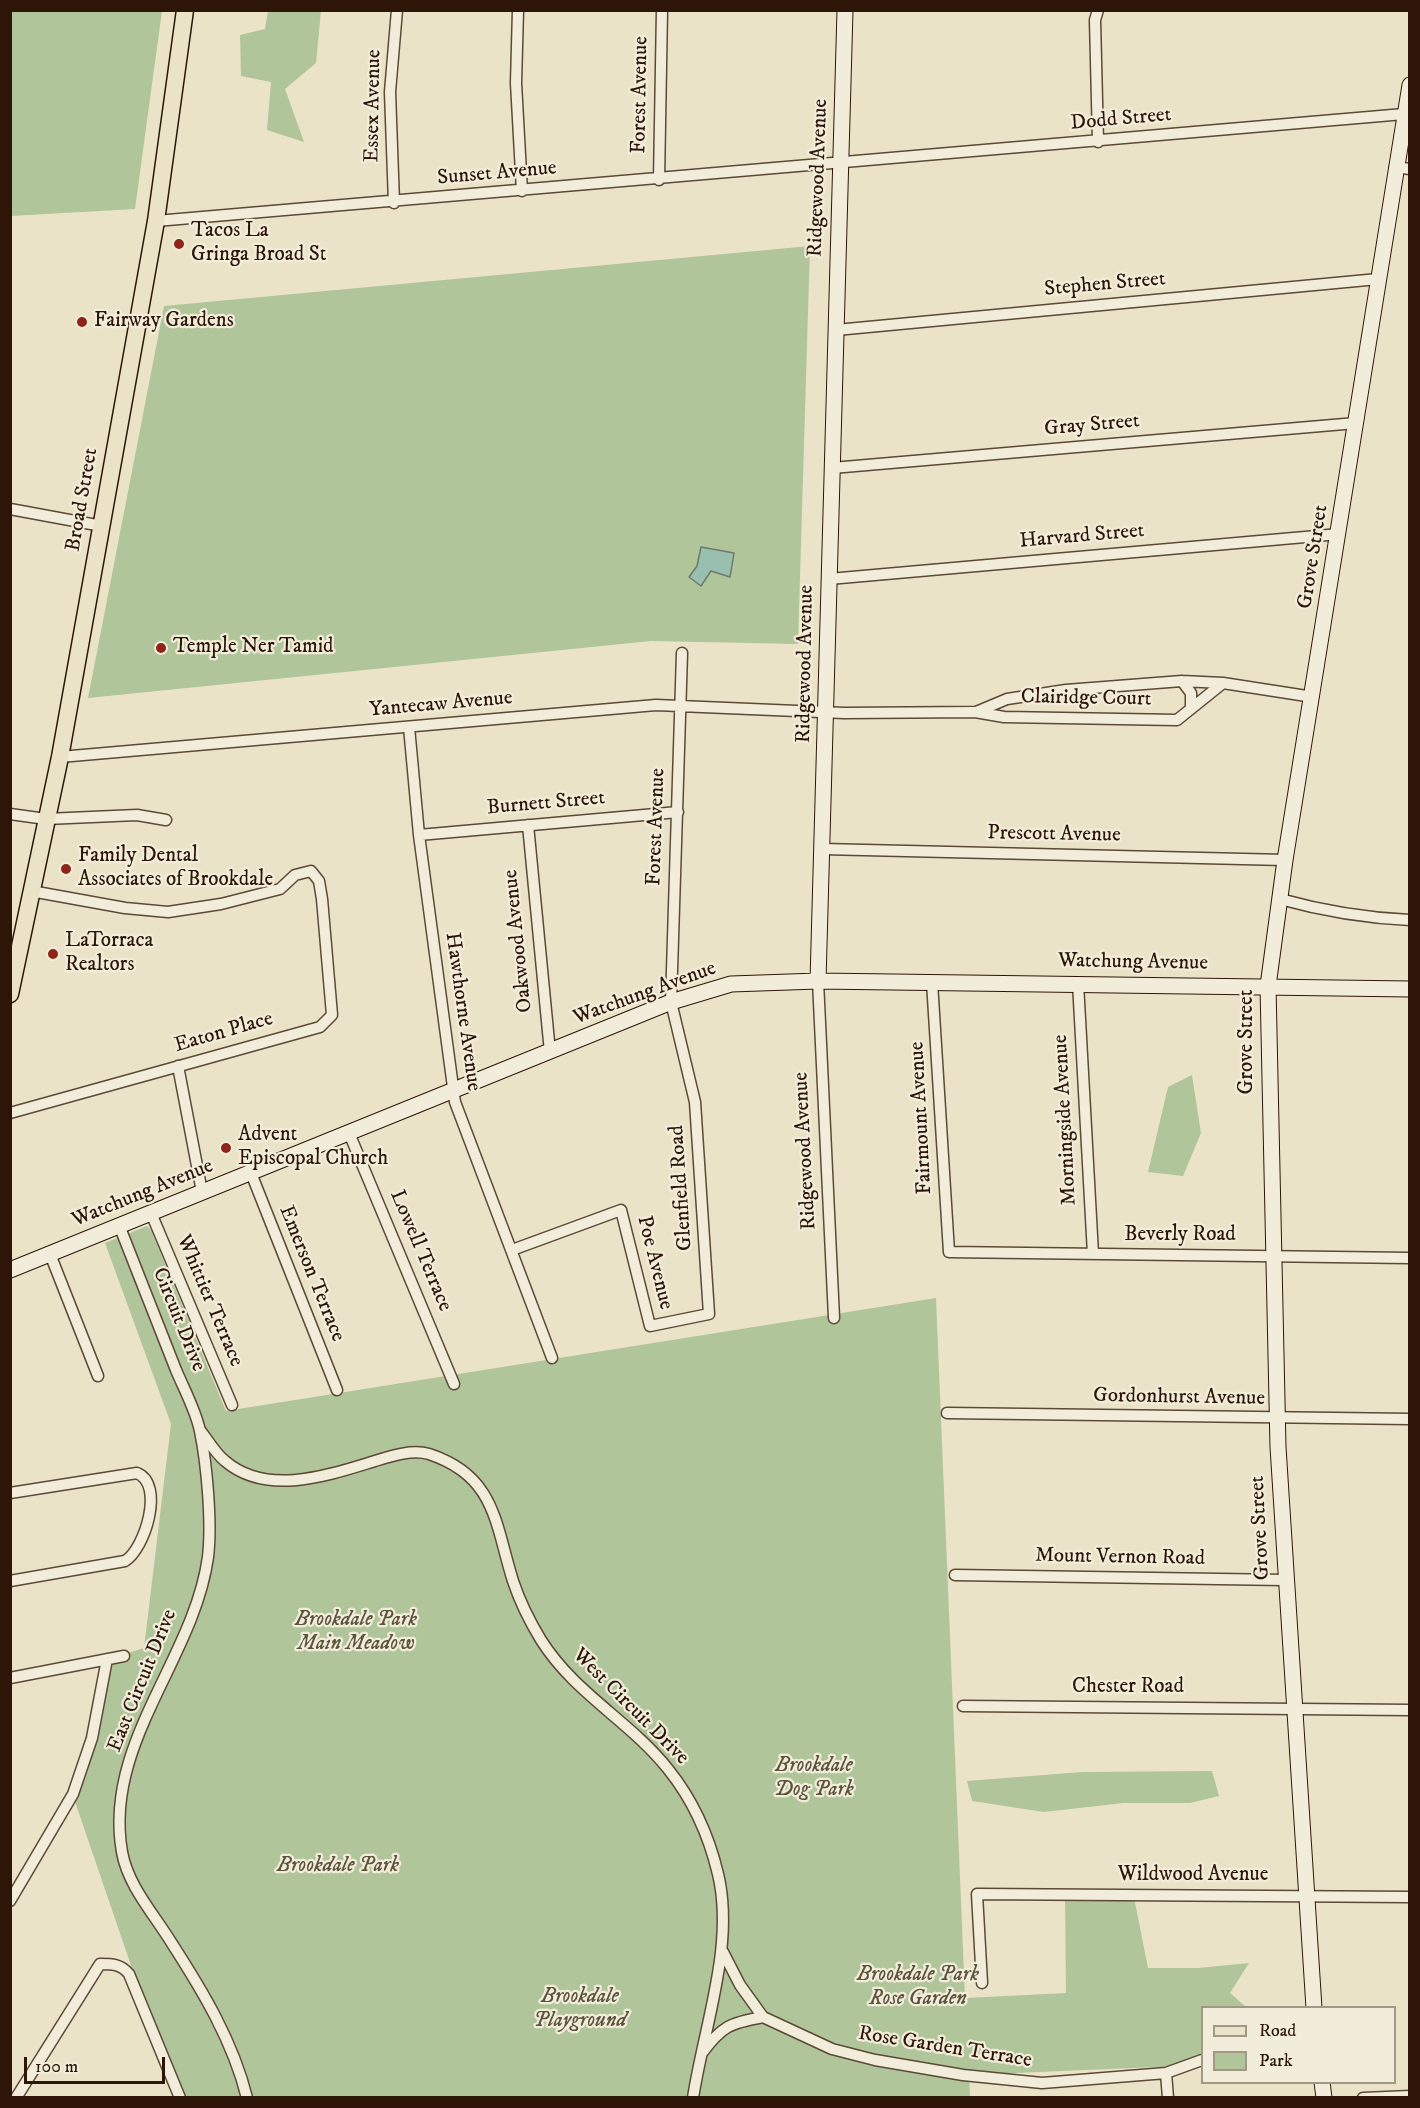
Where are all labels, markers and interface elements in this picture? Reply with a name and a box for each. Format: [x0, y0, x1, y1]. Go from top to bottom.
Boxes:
street label: Forest Avenue [627, 36, 655, 154]
street label: Essex Avenue [360, 49, 388, 163]
street label: Ridgewood Avenue [804, 99, 834, 257]
street label: Dodd Street [1070, 103, 1172, 137]
street label: Sunset Avenue [436, 156, 558, 192]
place label: Tacos La Gringa Broad St [191, 219, 326, 269]
marker: Tacos La Gringa Broad St [172, 237, 186, 251]
street label: Stephen Street [1043, 267, 1167, 303]
place label: Fairway Gardens [94, 309, 234, 335]
marker: Fairway Gardens [75, 315, 89, 329]
street label: Gray Street [1043, 409, 1141, 443]
street label: Broad Street [61, 446, 105, 554]
street label: Grove Street [1293, 503, 1335, 611]
street label: Harvard Street [1019, 519, 1145, 555]
street label: Ridgewood Avenue [792, 585, 820, 743]
place label: Temple Ner Tamid [173, 635, 334, 661]
marker: Temple Ner Tamid [154, 641, 168, 655]
street label: Clairidge Court [1020, 685, 1152, 713]
street label: Yantecaw Avenue [368, 686, 514, 724]
street label: Forest Avenue [642, 768, 672, 886]
street label: Burnett Street [486, 786, 606, 822]
street label: Prescott Avenue [987, 821, 1121, 849]
place label: Family Dental Associates of Brookdale [78, 844, 273, 894]
marker: Family Dental Associates of Brookdale [59, 862, 73, 876]
street label: Oakwood Avenue [499, 868, 539, 1014]
place label: LaTorraca Realtors [65, 929, 153, 979]
street label: Hawthorne Avenue [438, 931, 486, 1093]
marker: LaTorraca Realtors [46, 947, 60, 961]
street label: Watchung Avenue [1058, 949, 1208, 977]
street label: Watchung Avenue [570, 957, 720, 1031]
street label: Grove Street [1235, 990, 1261, 1094]
street label: Eaton Place [172, 1007, 276, 1059]
street label: Morningside Avenue [1049, 1034, 1083, 1206]
street label: Fairmount Avenue [905, 1041, 939, 1195]
street label: Ridgewood Avenue [789, 1071, 823, 1231]
place label: Advent Episcopal Church [238, 1123, 388, 1173]
street label: Glenfield Road [665, 1124, 699, 1252]
marker: Advent Episcopal Church [219, 1141, 233, 1155]
street label: Watchung Avenue [69, 1154, 217, 1234]
street label: Lowell Terrace [383, 1187, 457, 1315]
street label: Emerson Terrace [272, 1202, 350, 1346]
street label: Poe Avenue [630, 1213, 678, 1313]
street label: Beverly Road [1124, 1223, 1236, 1249]
street label: Whittier Terrace [170, 1231, 248, 1371]
street label: Circuit Drive [146, 1265, 210, 1375]
street label: Gordonhurst Avenue [1093, 1384, 1265, 1412]
street label: Grove Street [1246, 1475, 1276, 1581]
street label: Mount Vernon Road [1035, 1544, 1205, 1572]
street label: East Circuit Drive [103, 1606, 183, 1756]
park label: Brookdale Park Main Meadow [295, 1608, 417, 1658]
street label: West Circuit Drive [566, 1643, 694, 1771]
street label: Chester Road [1072, 1675, 1184, 1701]
park label: Brookdale Dog Park [774, 1754, 854, 1804]
park label: Brookdale Park [277, 1854, 399, 1880]
street label: Wildwood Avenue [1118, 1863, 1268, 1889]
park label: Brookdale Park Rose Garden [857, 1963, 979, 2013]
park label: Brookdale Playground [534, 1985, 626, 2035]
legend [1201, 2006, 1396, 2084]
text: Road [1259, 2020, 1296, 2042]
street label: Rose Garden Terrace [857, 2022, 1033, 2074]
scale bar [27, 2045, 168, 2083]
text: Park [1259, 2050, 1293, 2072]
text: 100 m [35, 2056, 78, 2078]

